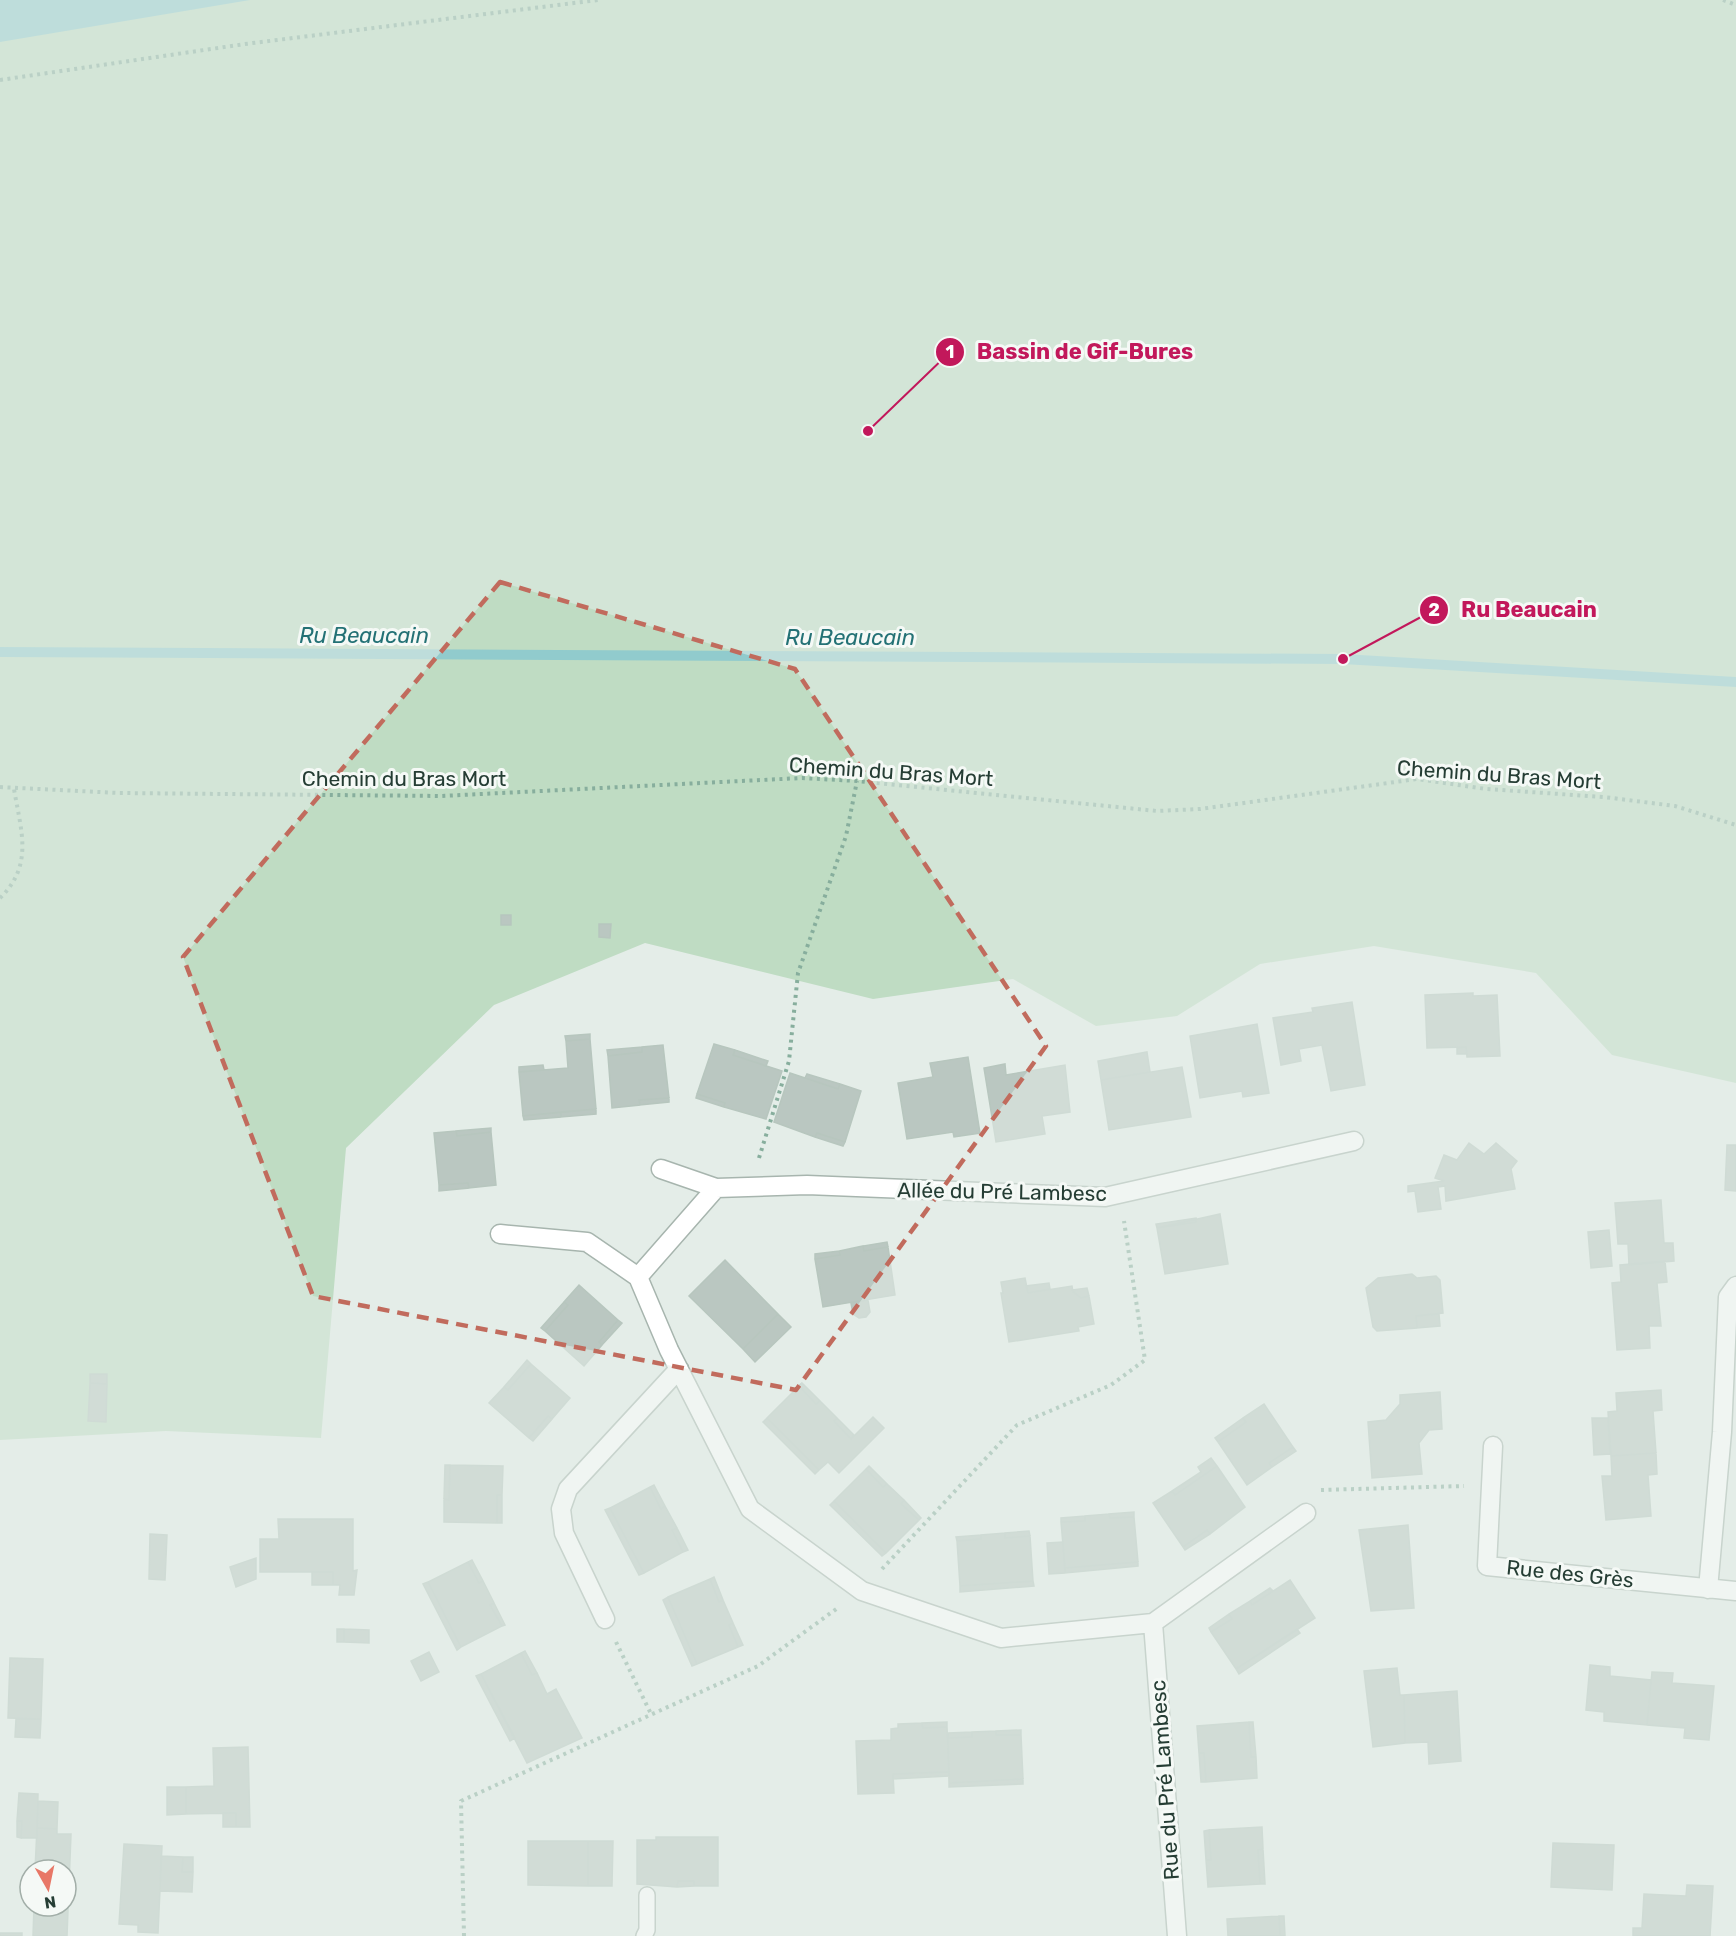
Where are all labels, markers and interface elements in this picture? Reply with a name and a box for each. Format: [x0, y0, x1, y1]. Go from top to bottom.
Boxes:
callout: Bassin de Gif-Bures [935, 332, 1205, 372]
text: Bassin de Gif-Bures [977, 338, 1193, 365]
text: 1 [946, 341, 954, 363]
callout: Ru Beaucain [1419, 590, 1609, 630]
text: Ru Beaucain [1461, 596, 1597, 623]
text: 2 [1428, 599, 1440, 621]
water label: Ru Beaucain [299, 622, 429, 649]
water label: Ru Beaucain [785, 624, 915, 651]
street label: Chemin du Bras Mort [788, 752, 994, 791]
street label: Chemin du Bras Mort [1396, 755, 1602, 794]
street label: Chemin du Bras Mort [302, 766, 506, 791]
street label: Allée du Pré Lambesc [897, 1177, 1107, 1206]
street label: Rue des Grès [1505, 1554, 1635, 1593]
street label: Rue du Pré Lambesc [1145, 1679, 1184, 1881]
north arrow [18, 1858, 78, 1918]
text: N [43, 1892, 57, 1913]

